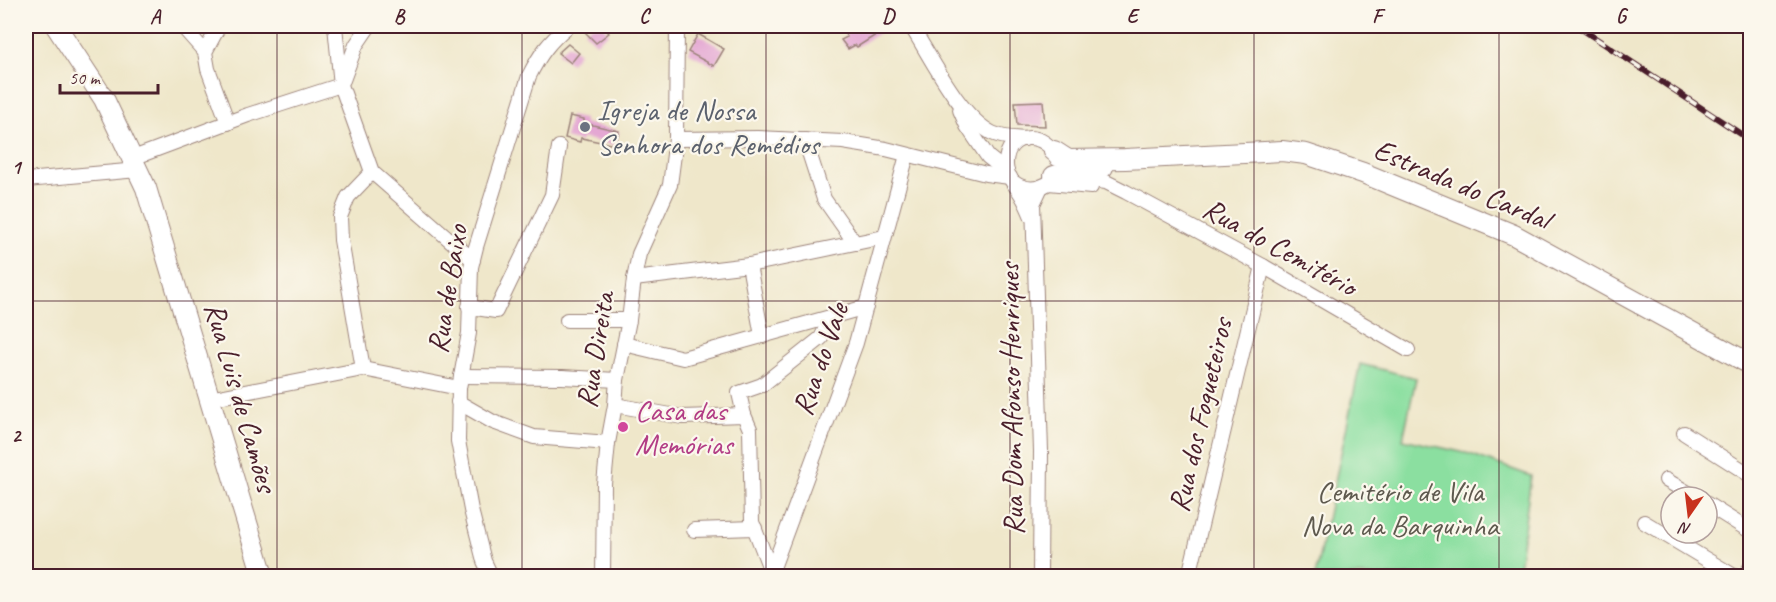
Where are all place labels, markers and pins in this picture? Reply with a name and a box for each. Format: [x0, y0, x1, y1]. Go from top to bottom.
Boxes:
place label: Igreja de Nossa Senhora dos Remédios [597, 91, 822, 163]
marker: Igreja de Nossa Senhora dos Remédios [578, 120, 592, 134]
place label: Casa das Memórias [635, 391, 735, 463]
marker: Casa das Memórias [616, 420, 630, 434]

